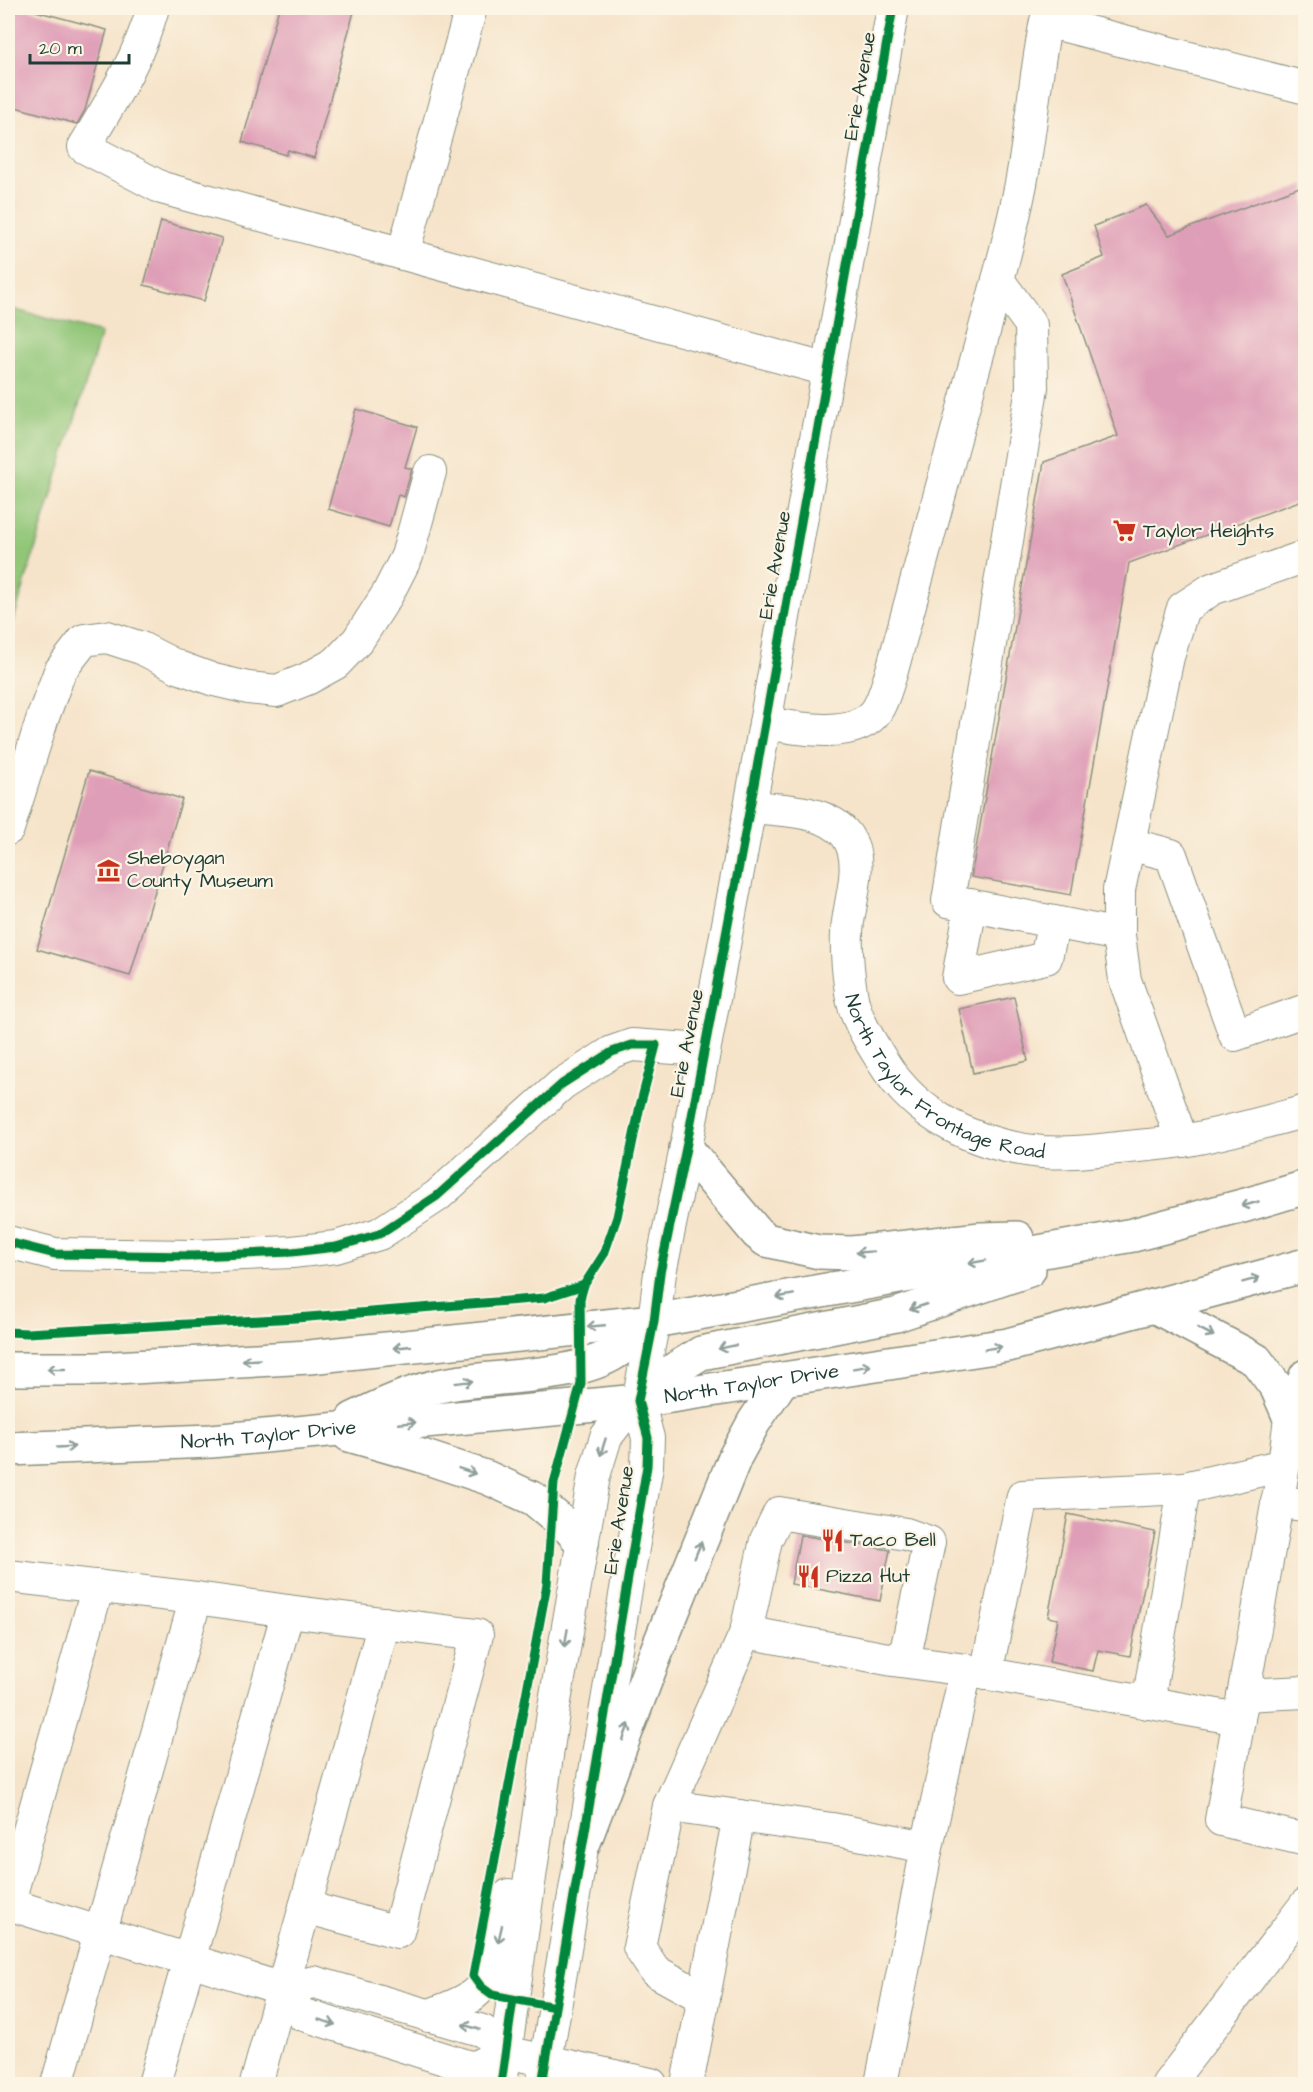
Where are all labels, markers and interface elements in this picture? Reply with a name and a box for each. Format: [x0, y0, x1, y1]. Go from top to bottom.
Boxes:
scale bar [30, 27, 129, 65]
street label: Erie Avenue [837, 29, 883, 142]
text: 20 m [39, 36, 82, 61]
street label: Erie Avenue [752, 508, 798, 621]
place label: Taylor Heights [1143, 517, 1274, 546]
supermarket icon: Taylor Heights [1112, 518, 1138, 544]
place label: Sheboygan County Museum [127, 844, 273, 896]
museum icon: Sheboygan County Museum [96, 857, 122, 883]
street label: Erie Avenue [663, 986, 711, 1100]
street label: North Taylor Frontage Road [837, 991, 1046, 1166]
one-way arrow [1241, 1199, 1260, 1210]
one-way arrow [855, 1247, 875, 1258]
one-way arrow [968, 1257, 987, 1268]
one-way arrow [1241, 1274, 1260, 1285]
one-way arrow [776, 1291, 795, 1302]
one-way arrow [909, 1303, 928, 1314]
one-way arrow [586, 1321, 606, 1332]
one-way arrow [1197, 1327, 1215, 1339]
one-way arrow [392, 1342, 412, 1353]
one-way arrow [718, 1342, 738, 1353]
one-way arrow [983, 1342, 1003, 1353]
one-way arrow [241, 1355, 261, 1366]
street label: North Taylor Drive [662, 1357, 841, 1411]
one-way arrow [852, 1362, 871, 1373]
one-way arrow [46, 1363, 66, 1375]
one-way arrow [453, 1377, 473, 1388]
street label: North Taylor Drive [180, 1413, 358, 1456]
one-way arrow [397, 1417, 416, 1428]
one-way arrow [597, 1437, 608, 1456]
one-way arrow [55, 1441, 75, 1452]
street label: Erie Avenue [597, 1463, 641, 1576]
one-way arrow [457, 1466, 476, 1477]
place label: Taco Bell [850, 1526, 936, 1554]
restaurant icon: Taco Bell [819, 1527, 845, 1553]
one-way arrow [693, 1541, 704, 1560]
place label: Pizza Hut [826, 1562, 910, 1590]
restaurant icon: Pizza Hut [795, 1563, 821, 1589]
one-way arrow [560, 1628, 571, 1647]
one-way arrow [621, 1723, 632, 1741]
one-way arrow [494, 1924, 506, 1943]
one-way arrow [317, 2017, 336, 2028]
one-way arrow [462, 2021, 481, 2032]

